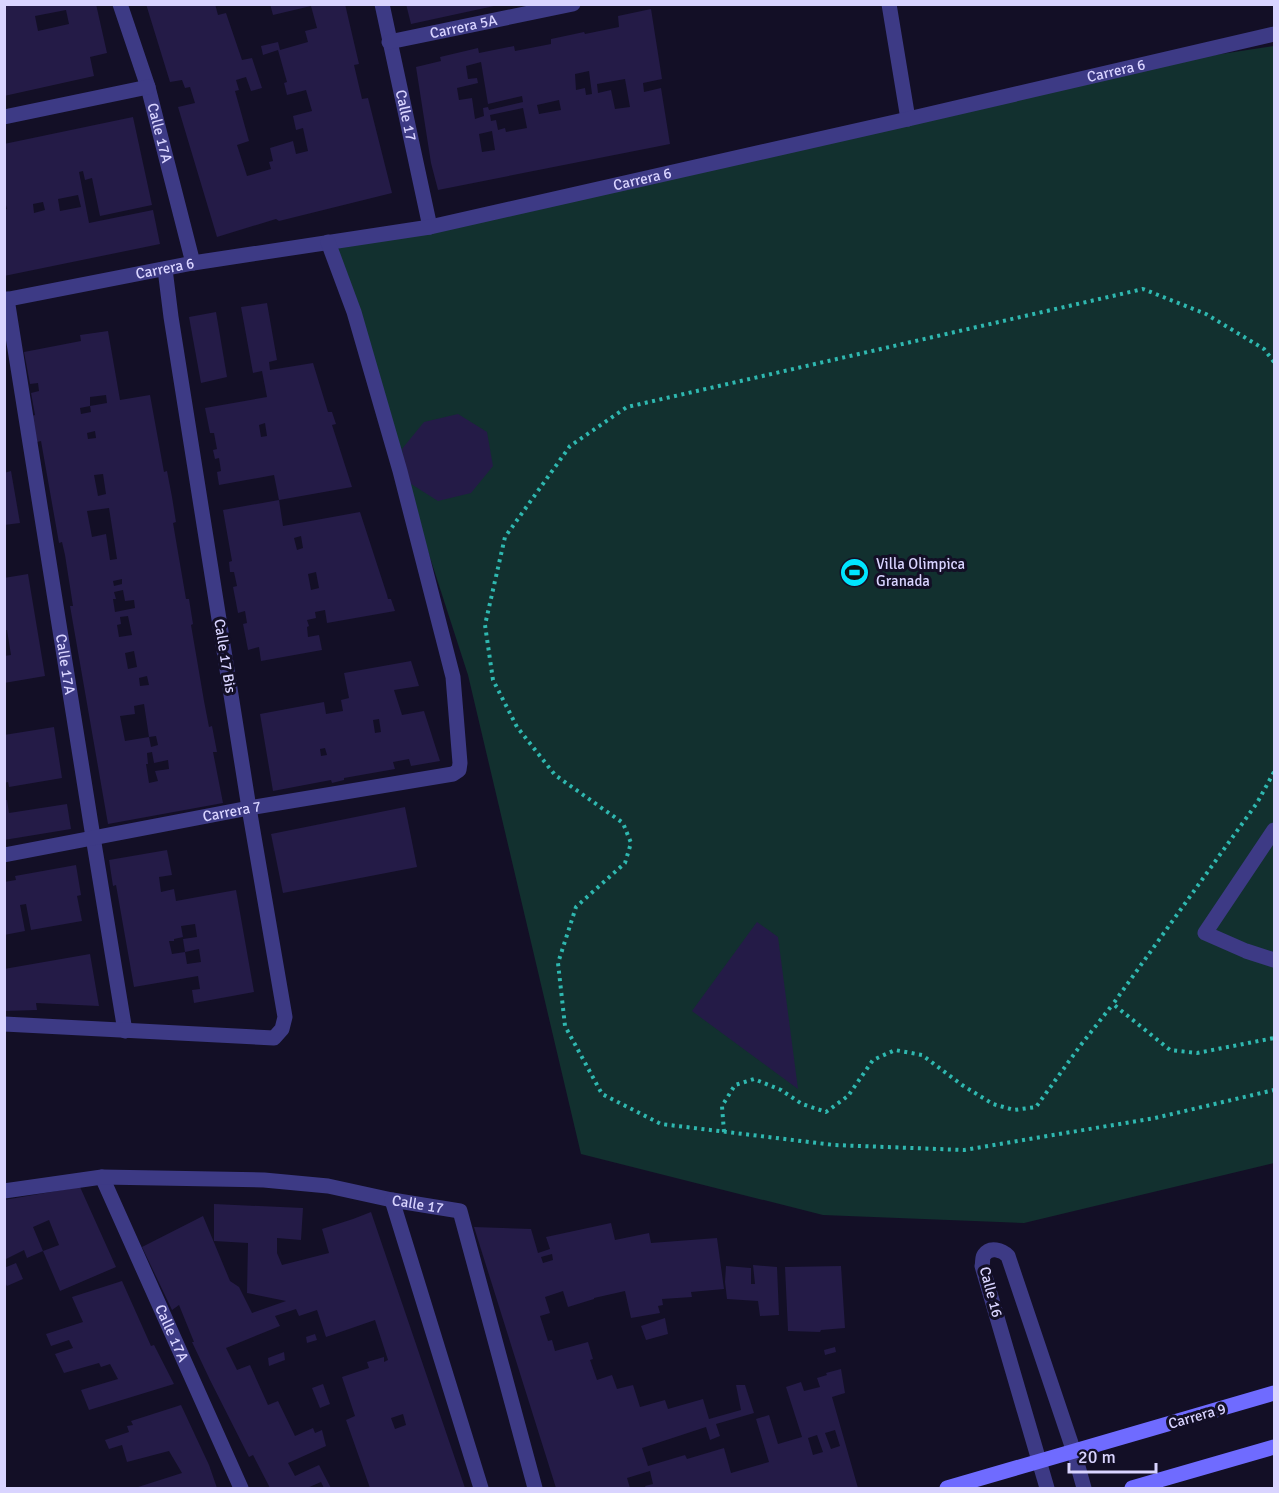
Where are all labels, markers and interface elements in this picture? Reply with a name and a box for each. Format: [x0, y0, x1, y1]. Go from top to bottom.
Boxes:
street label: Carrera 5A [428, 11, 499, 42]
street label: Carrera 6 [1085, 55, 1147, 86]
street label: Calle 17 [392, 88, 420, 143]
street label: Calle 17A [143, 101, 176, 165]
street label: Carrera 6 [611, 164, 673, 194]
street label: Carrera 6 [134, 254, 196, 283]
place label: Villa Olimpica Granada [876, 555, 965, 590]
sports icon: Villa Olimpica Granada [839, 557, 871, 589]
street label: Calle 17 Bis [210, 618, 240, 695]
street label: Calle 17A [52, 633, 79, 696]
street label: Carrera 7 [201, 797, 263, 826]
street label: Calle 17 [391, 1191, 445, 1217]
street label: Calle 16 [976, 1265, 1006, 1319]
street label: Calle 17A [151, 1301, 193, 1365]
street label: Carrera 9 [1166, 1399, 1228, 1433]
scale bar [1069, 1436, 1156, 1474]
text: 20 m [1078, 1446, 1116, 1468]

